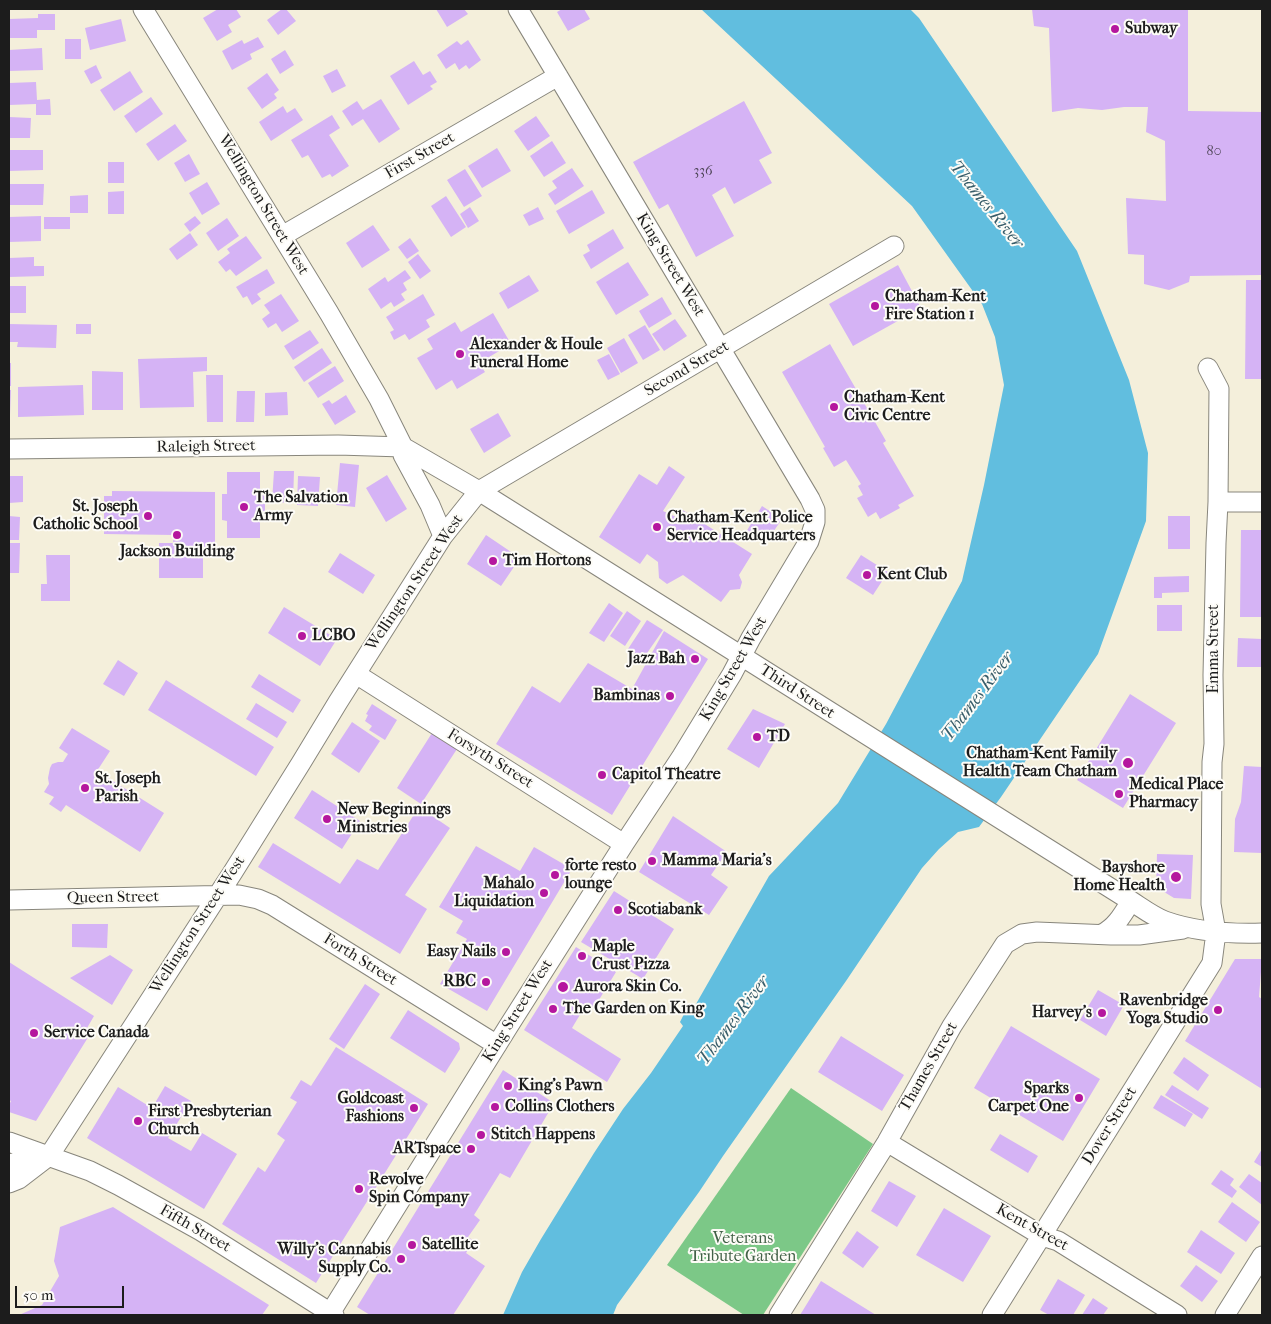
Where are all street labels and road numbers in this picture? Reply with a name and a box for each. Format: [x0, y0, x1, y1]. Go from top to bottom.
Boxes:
street label: First Street [382, 128, 458, 184]
street label: Wellington Street West [213, 131, 313, 279]
street label: King Street West [632, 210, 708, 320]
street label: Second Street [641, 337, 733, 401]
street label: Raleigh Street [156, 437, 256, 457]
street label: Wellington Street West [362, 511, 468, 655]
street label: Emma Street [1204, 604, 1224, 694]
street label: King Street West [696, 613, 772, 725]
street label: Third Street [756, 661, 838, 723]
street label: Forsyth Street [443, 725, 537, 793]
street label: Wellington Street West [146, 853, 250, 997]
street label: Queen Street [67, 888, 159, 908]
street label: Forth Street [319, 930, 401, 990]
street label: King Street West [479, 956, 557, 1066]
street label: Thames Street [896, 1019, 962, 1115]
street label: Dover Street [1079, 1084, 1141, 1168]
street label: Kent Street [992, 1200, 1072, 1256]
street label: Fifth Street [156, 1201, 234, 1257]

